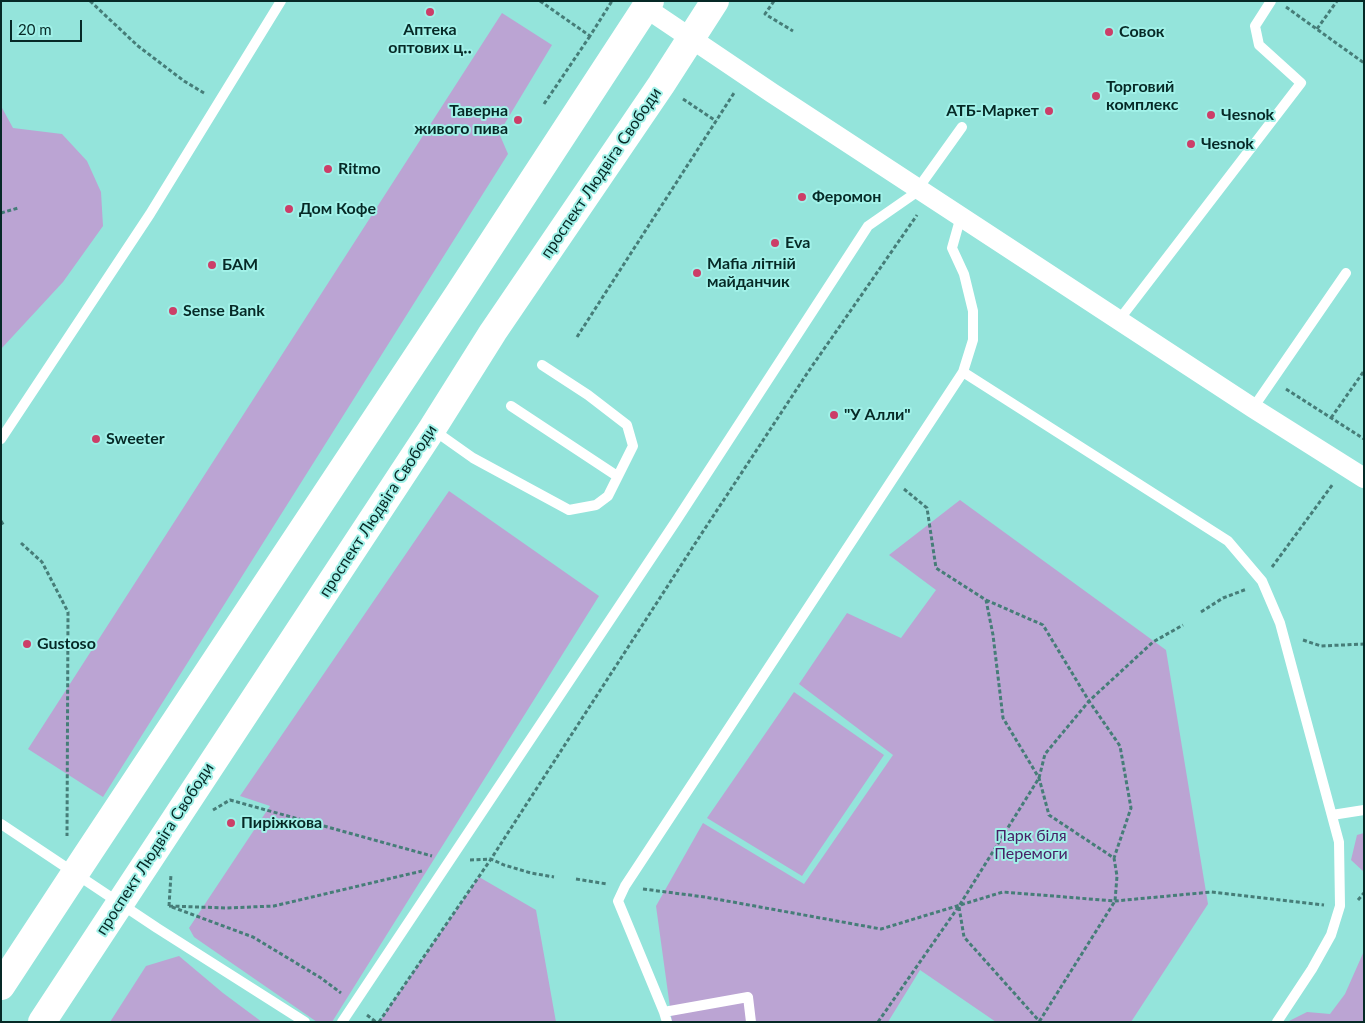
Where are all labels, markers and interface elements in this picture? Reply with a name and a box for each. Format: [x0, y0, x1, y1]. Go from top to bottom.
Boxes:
marker: Аптека оптових ц‥ [424, 6, 436, 18]
scale bar [12, 10, 85, 42]
text: 20 m [18, 20, 52, 38]
place label: Аптека оптових ц‥ [388, 20, 472, 58]
place label: Совок [1119, 22, 1165, 42]
marker: Совок [1103, 26, 1115, 38]
place label: Торговий комплекс [1106, 77, 1178, 115]
street label: проспект Людвіга Свободи [537, 84, 665, 262]
marker: Торговий комплекс [1090, 90, 1102, 102]
place label: Таверна живого пива [414, 101, 508, 139]
place label: АТБ-Маркет [946, 101, 1039, 121]
marker: АТБ-Маркет [1043, 105, 1055, 117]
place label: Чesnok [1221, 105, 1274, 125]
marker: Чesnok [1205, 109, 1217, 121]
marker: Таверна живого пива [512, 114, 524, 126]
place label: Чеsnok [1201, 134, 1254, 154]
marker: Чеsnok [1185, 138, 1197, 150]
place label: Ritmo [338, 159, 381, 179]
marker: Ritmo [322, 163, 334, 175]
place label: Феромон [812, 187, 881, 207]
marker: Феромон [796, 191, 808, 203]
place label: Дом Кофе [299, 199, 376, 219]
marker: Дом Кофе [283, 203, 295, 215]
place label: Eva [785, 233, 810, 253]
marker: Eva [769, 237, 781, 249]
place label: Mafia літній майданчик [707, 254, 796, 292]
place label: БАМ [222, 255, 258, 275]
marker: БАМ [206, 259, 218, 271]
marker: Mafia літній майданчик [691, 267, 703, 279]
place label: Sense Bank [183, 301, 265, 321]
marker: Sense Bank [167, 305, 179, 317]
place label: "У Алли" [844, 405, 911, 425]
marker: "У Алли" [828, 409, 840, 421]
street label: проспект Людвіга Свободи [315, 421, 441, 601]
place label: Sweeter [106, 429, 165, 449]
marker: Sweeter [90, 433, 102, 445]
place label: Gustoso [37, 634, 96, 654]
marker: Gustoso [21, 638, 33, 650]
street label: проспект Людвіга Свободи [92, 759, 218, 939]
place label: Пиріжкова [241, 813, 322, 833]
marker: Пиріжкова [225, 817, 237, 829]
park label: Парк біля Перемоги [994, 826, 1068, 864]

